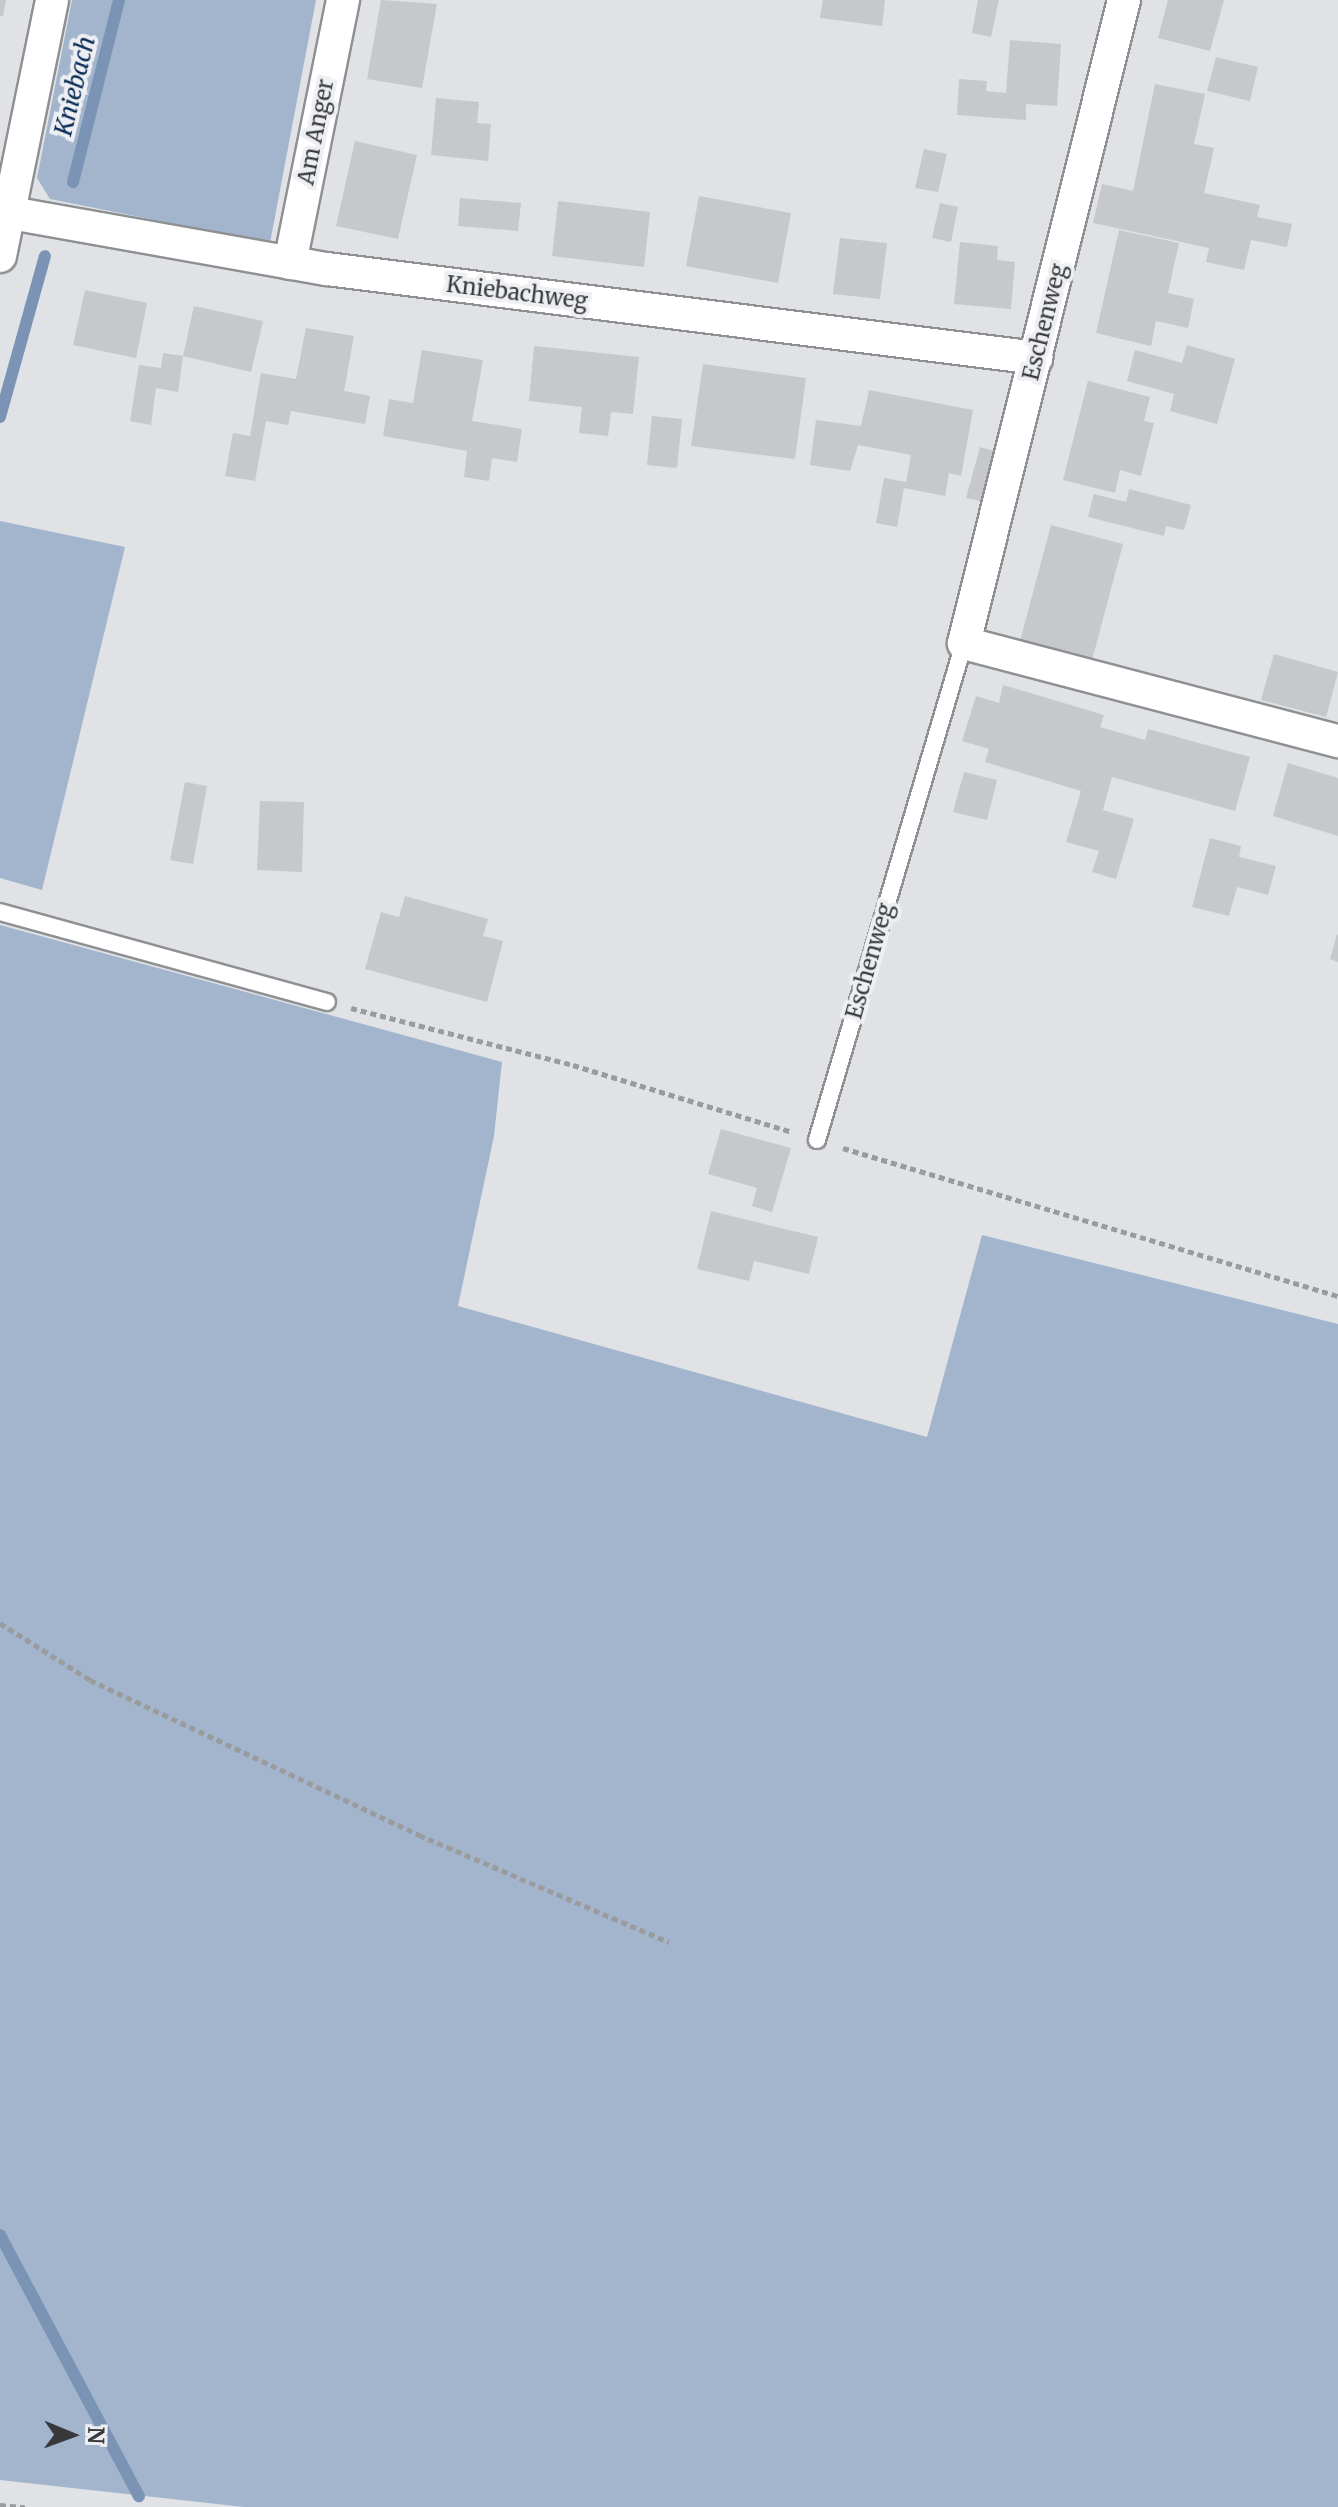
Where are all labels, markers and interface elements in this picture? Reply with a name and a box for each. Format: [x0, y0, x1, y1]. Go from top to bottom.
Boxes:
water label: Kniebach [49, 33, 101, 139]
street label: Am Anger [293, 77, 339, 187]
street label: Eschenweg [1018, 261, 1072, 383]
street label: Kniebachweg [445, 271, 589, 315]
street label: Eschenweg [841, 900, 899, 1022]
north arrow [32, 2395, 112, 2475]
text: N [82, 2426, 110, 2444]

